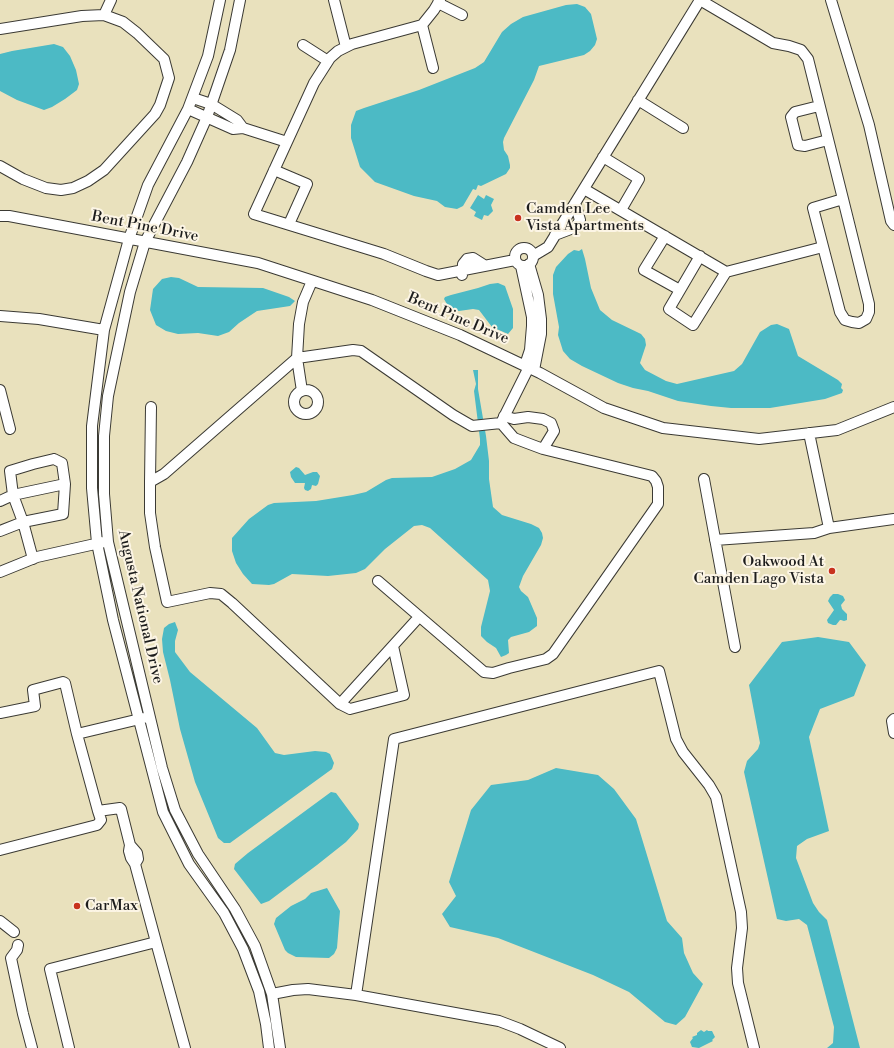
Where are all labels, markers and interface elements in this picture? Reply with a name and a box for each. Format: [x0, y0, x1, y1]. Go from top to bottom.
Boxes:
place label: Camden Lee Vista Apartments [526, 200, 644, 235]
street label: Bent Pine Drive [90, 208, 200, 246]
marker: Camden Lee Vista Apartments [513, 213, 523, 223]
street label: Bent Pine Drive [405, 290, 511, 348]
street label: Augusta National Drive [114, 528, 166, 686]
place label: Oakwood At Camden Lago Vista [693, 553, 824, 588]
marker: Oakwood At Camden Lago Vista [827, 566, 837, 576]
place label: CarMax [85, 897, 138, 915]
marker: CarMax [72, 901, 82, 911]

